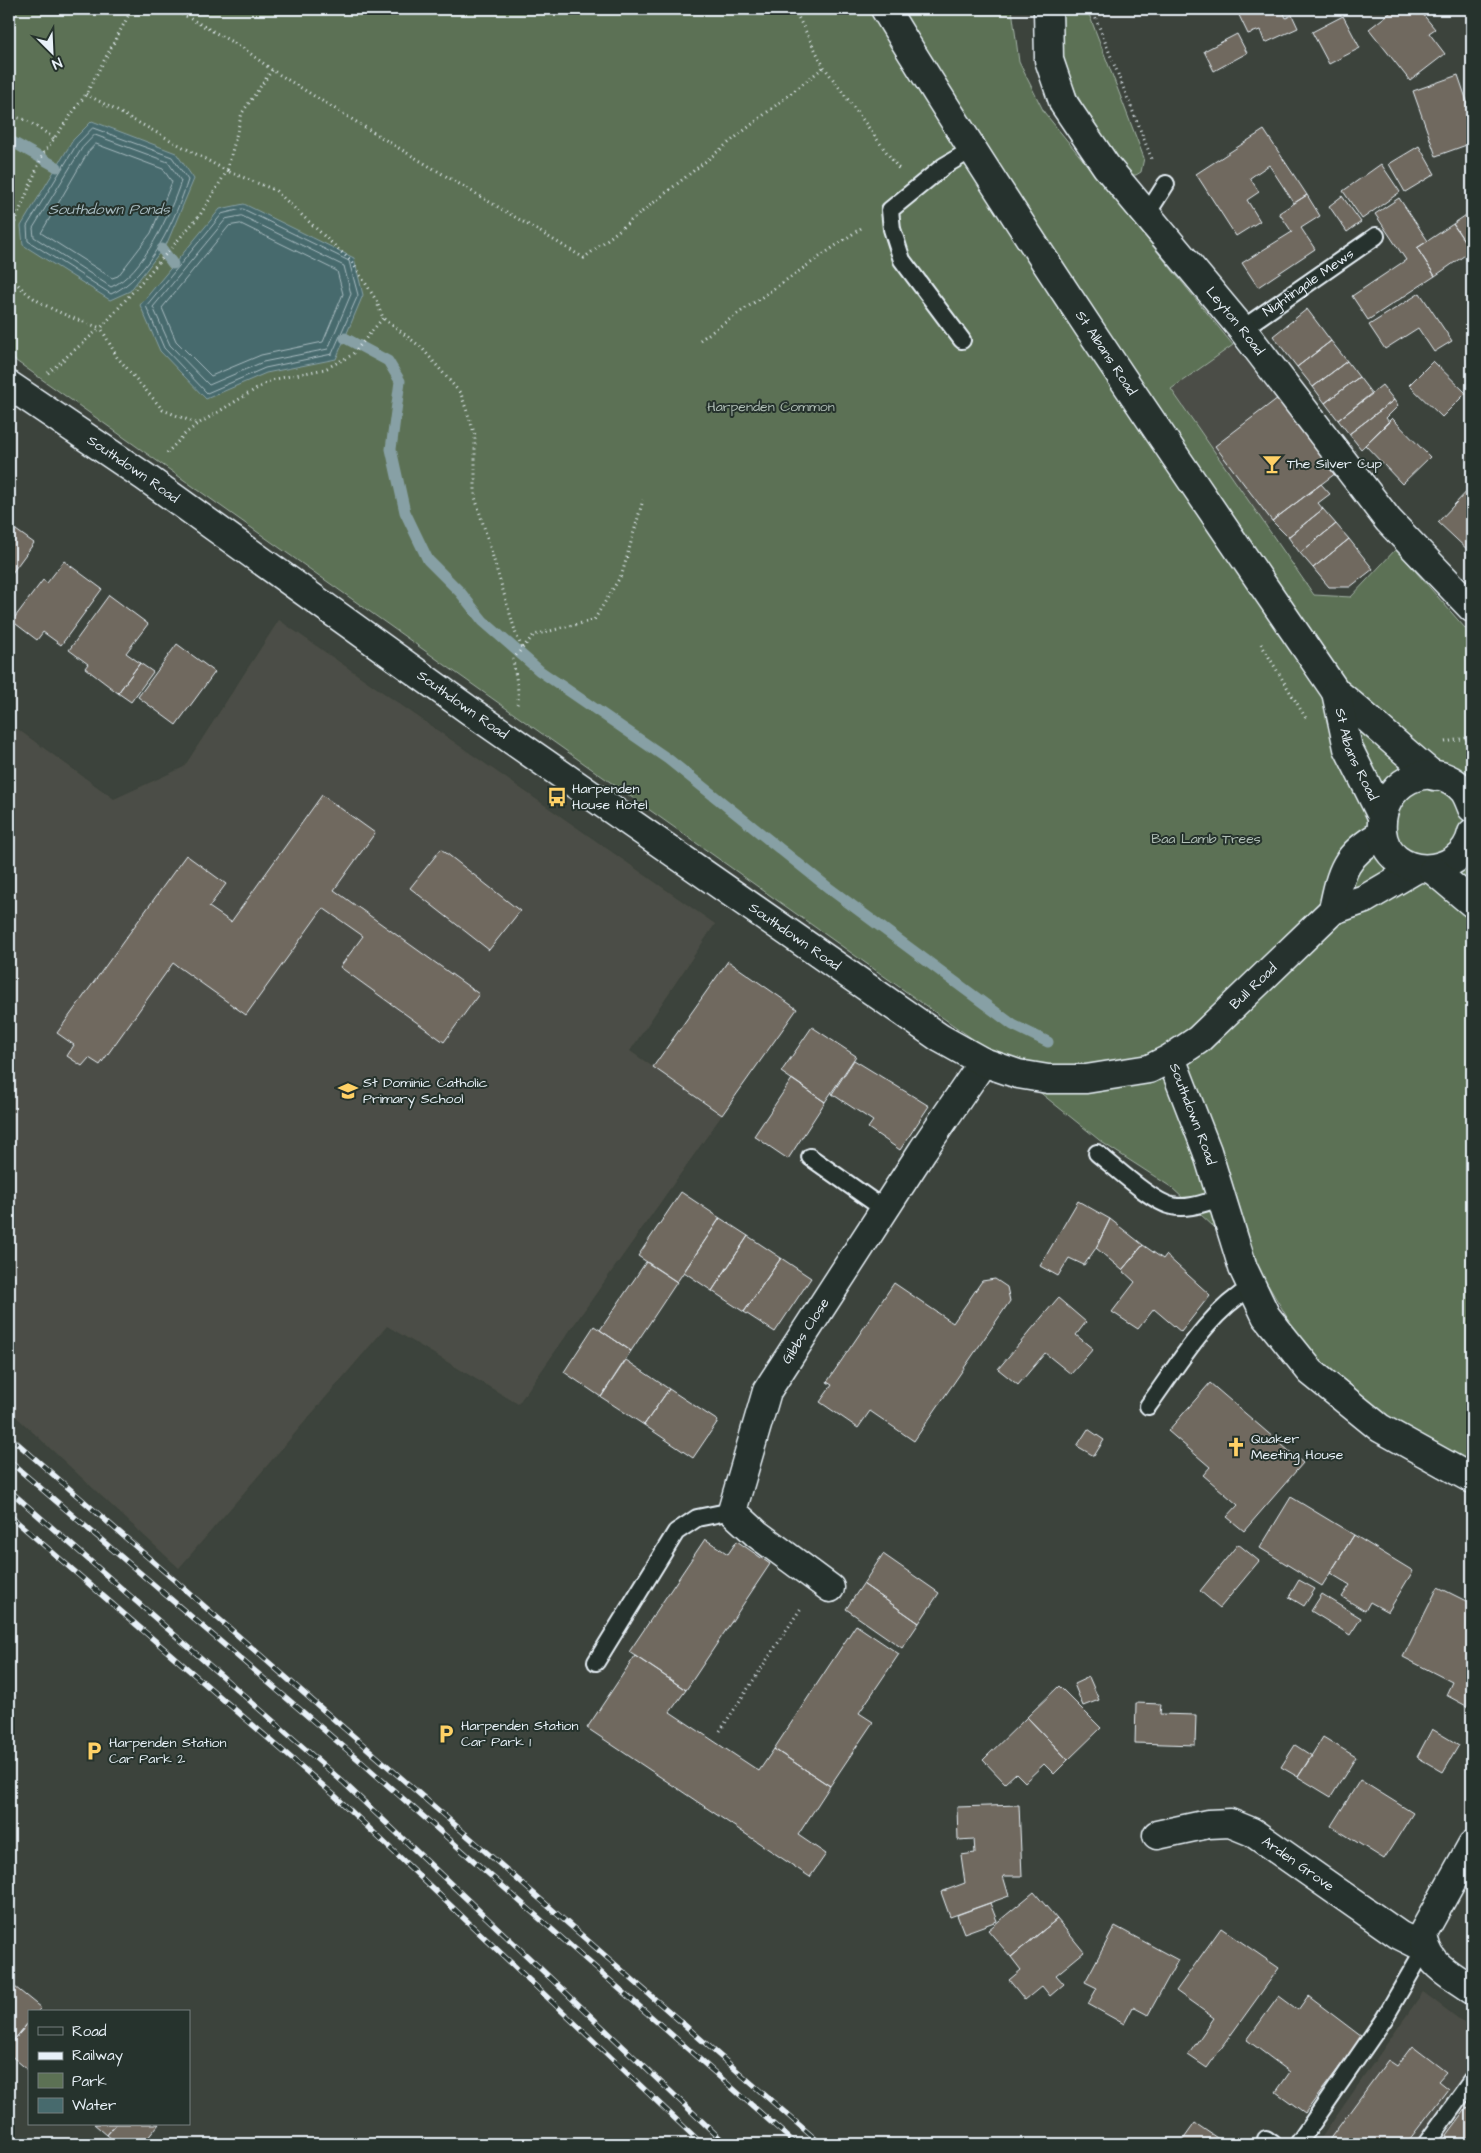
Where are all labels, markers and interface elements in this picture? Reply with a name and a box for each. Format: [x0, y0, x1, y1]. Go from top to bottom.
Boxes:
north arrow [28, 28, 78, 78]
text: N [49, 52, 65, 74]
water label: Southdown Ponds [48, 199, 171, 220]
street label: Nightingale Mews [1259, 244, 1358, 322]
street label: Leyton Road [1201, 282, 1269, 360]
street label: St Albans Road [1070, 307, 1141, 400]
park label: Harpenden Common [707, 397, 835, 417]
street label: Southdown Road [83, 431, 183, 508]
bar icon: The Silver Cup [1261, 453, 1283, 475]
place label: The Silver Cup [1287, 454, 1382, 474]
street label: Southdown Road [413, 666, 512, 744]
street label: St Albans Road [1330, 706, 1383, 804]
place label: Harpenden House Hotel [572, 779, 647, 815]
bus stop icon: Harpenden House Hotel [546, 786, 568, 808]
park label: Baa Lamb Trees [1151, 829, 1261, 849]
street label: Southdown Road [745, 898, 844, 976]
street label: Bull Road [1225, 959, 1282, 1014]
street label: Southdown Road [1164, 1060, 1221, 1167]
place label: St Dominic Catholic Primary School [363, 1073, 488, 1109]
school or university icon: St Dominic Catholic Primary School [337, 1080, 359, 1102]
street label: Gibbs Close [777, 1294, 835, 1368]
place label: Quaker Meeting House [1251, 1429, 1344, 1465]
church icon: Quaker Meeting House [1225, 1436, 1247, 1458]
place label: Harpenden Station Car Park 1 [461, 1716, 578, 1752]
parking icon: Harpenden Station Car Park 1 [435, 1723, 457, 1745]
place label: Harpenden Station Car Park 2 [109, 1733, 226, 1769]
parking icon: Harpenden Station Car Park 2 [83, 1740, 105, 1762]
street label: Arden Grove [1258, 1832, 1338, 1897]
legend [28, 2010, 190, 2126]
text: Road [72, 2021, 107, 2042]
text: Railway [72, 2045, 123, 2067]
text: Park [72, 2071, 107, 2092]
text: Water [72, 2095, 116, 2116]

